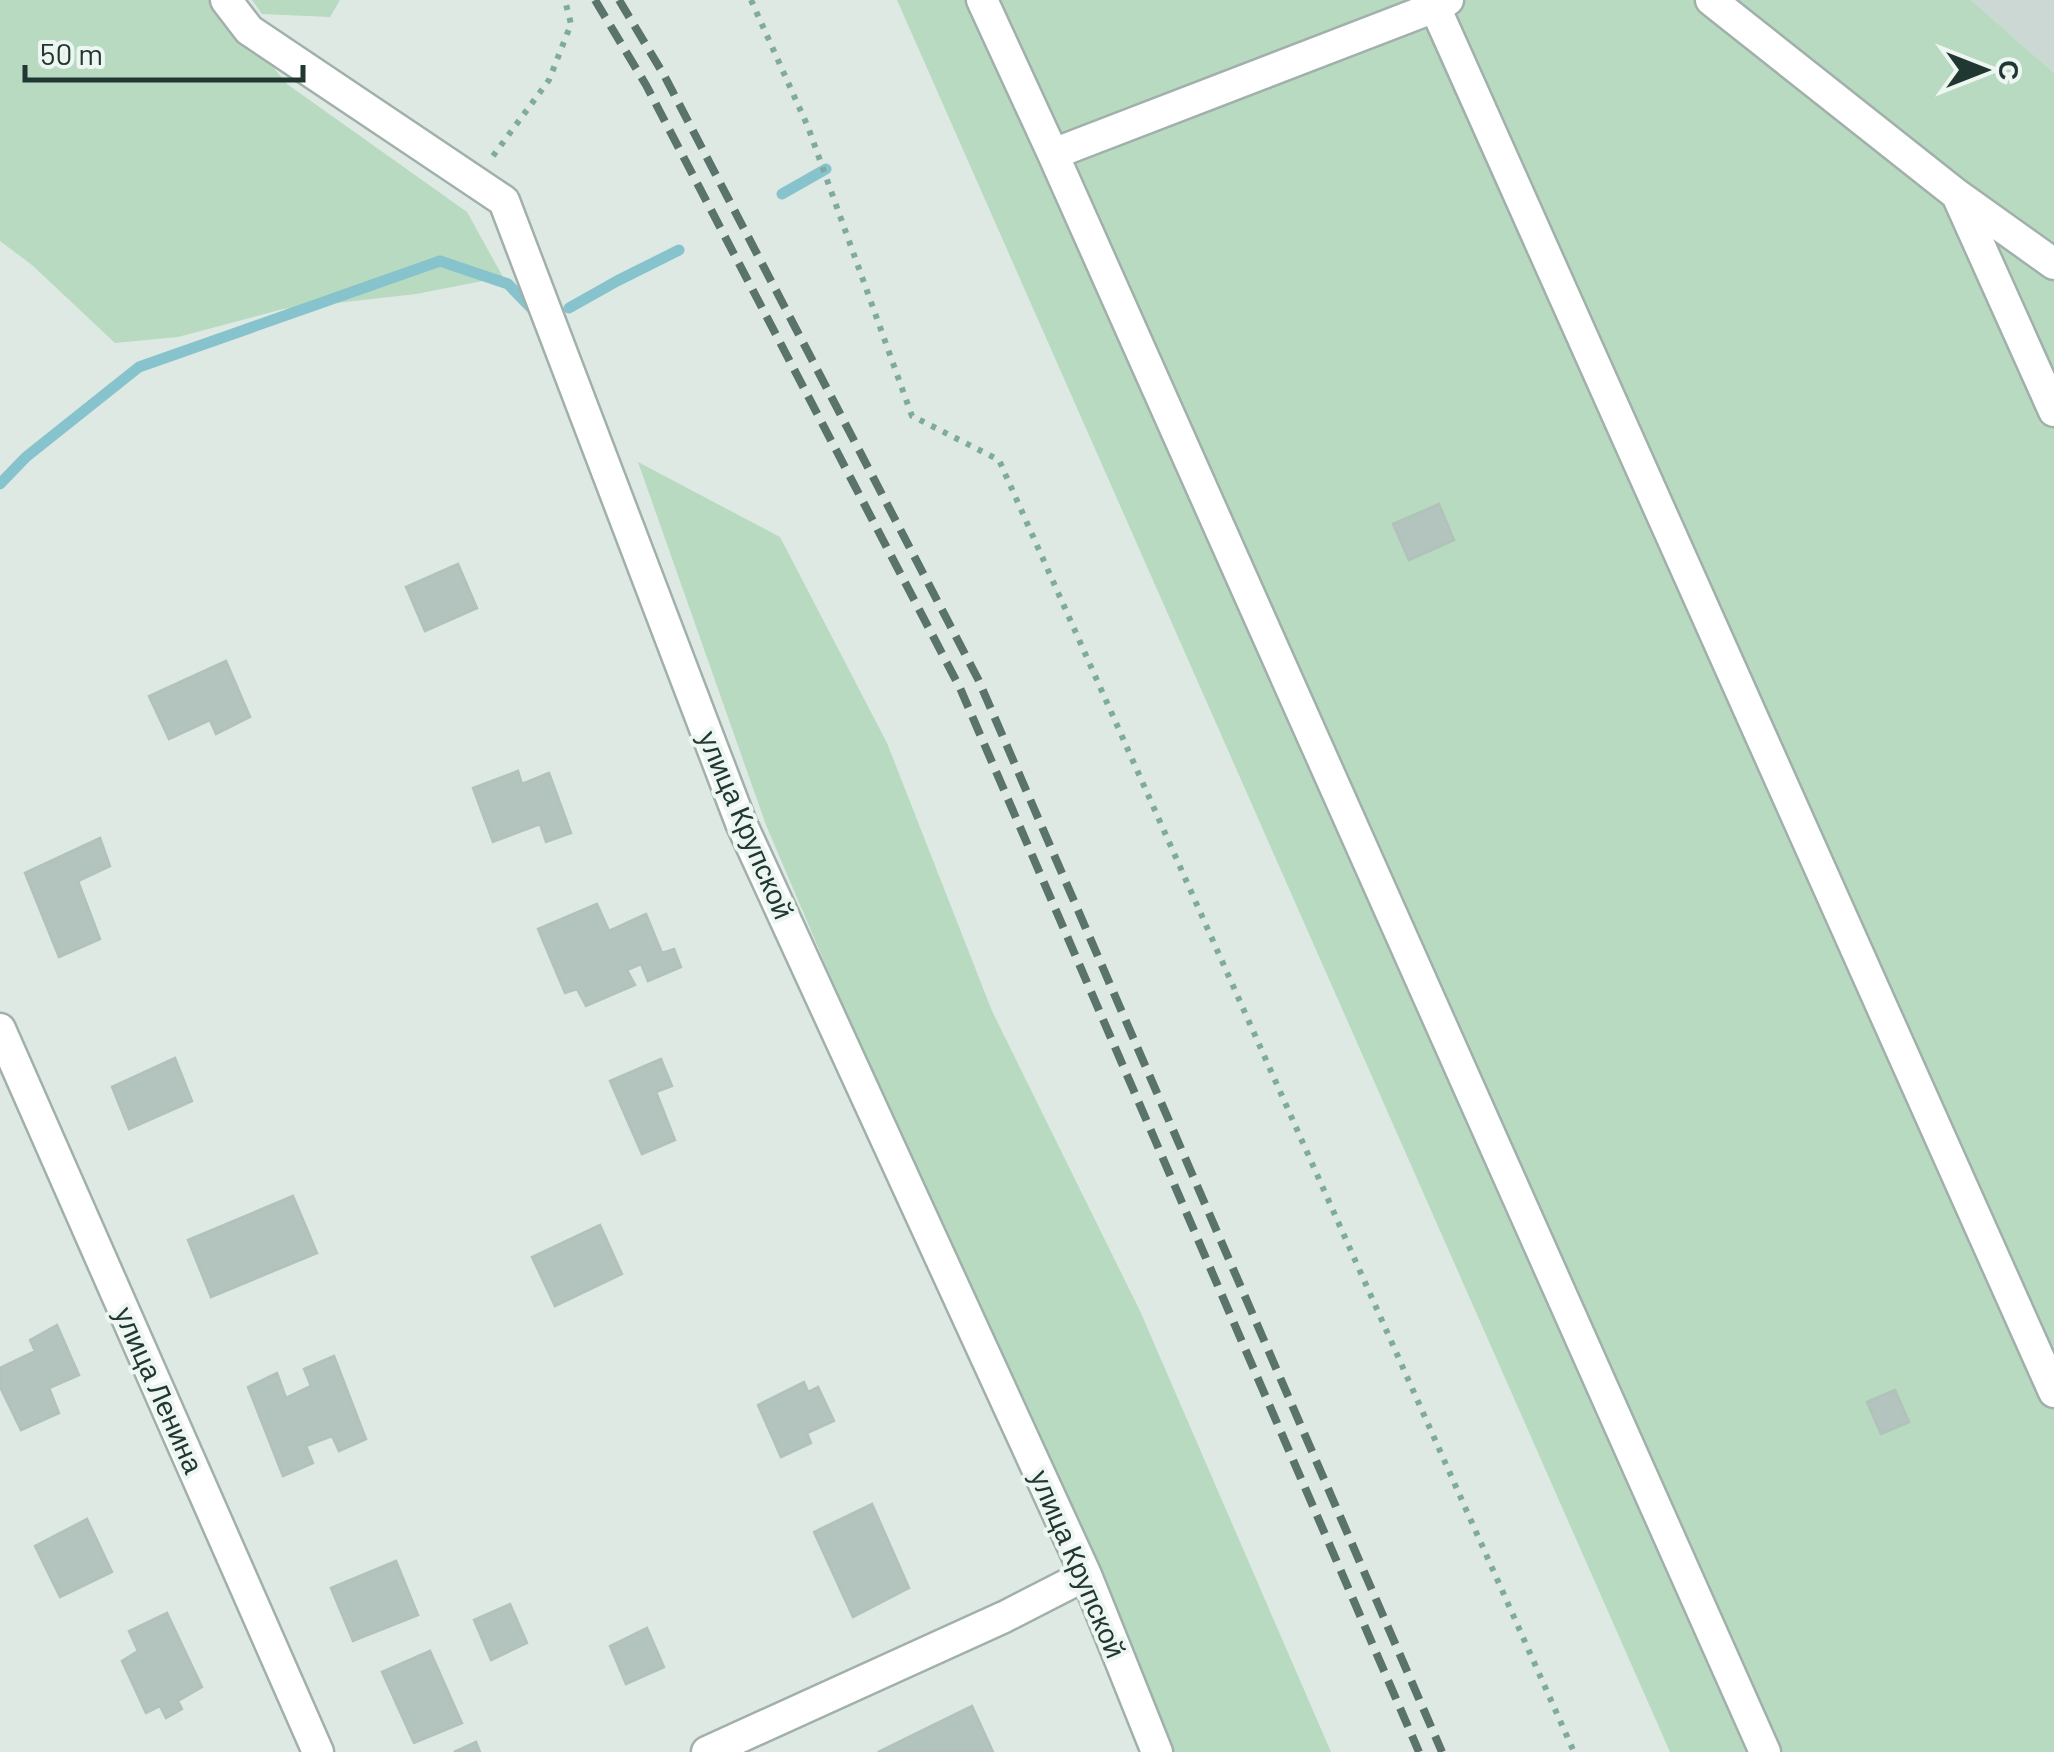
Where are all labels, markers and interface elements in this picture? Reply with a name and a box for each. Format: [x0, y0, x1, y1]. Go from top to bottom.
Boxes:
scale bar [25, 20, 302, 82]
north arrow [1934, 20, 2034, 120]
text: 50 m [40, 35, 103, 71]
text: С [1993, 60, 2027, 80]
street label: улица Крупской [692, 725, 802, 924]
street label: улица Ленина [108, 1301, 212, 1478]
street label: улица Крупской [1024, 1464, 1134, 1663]

